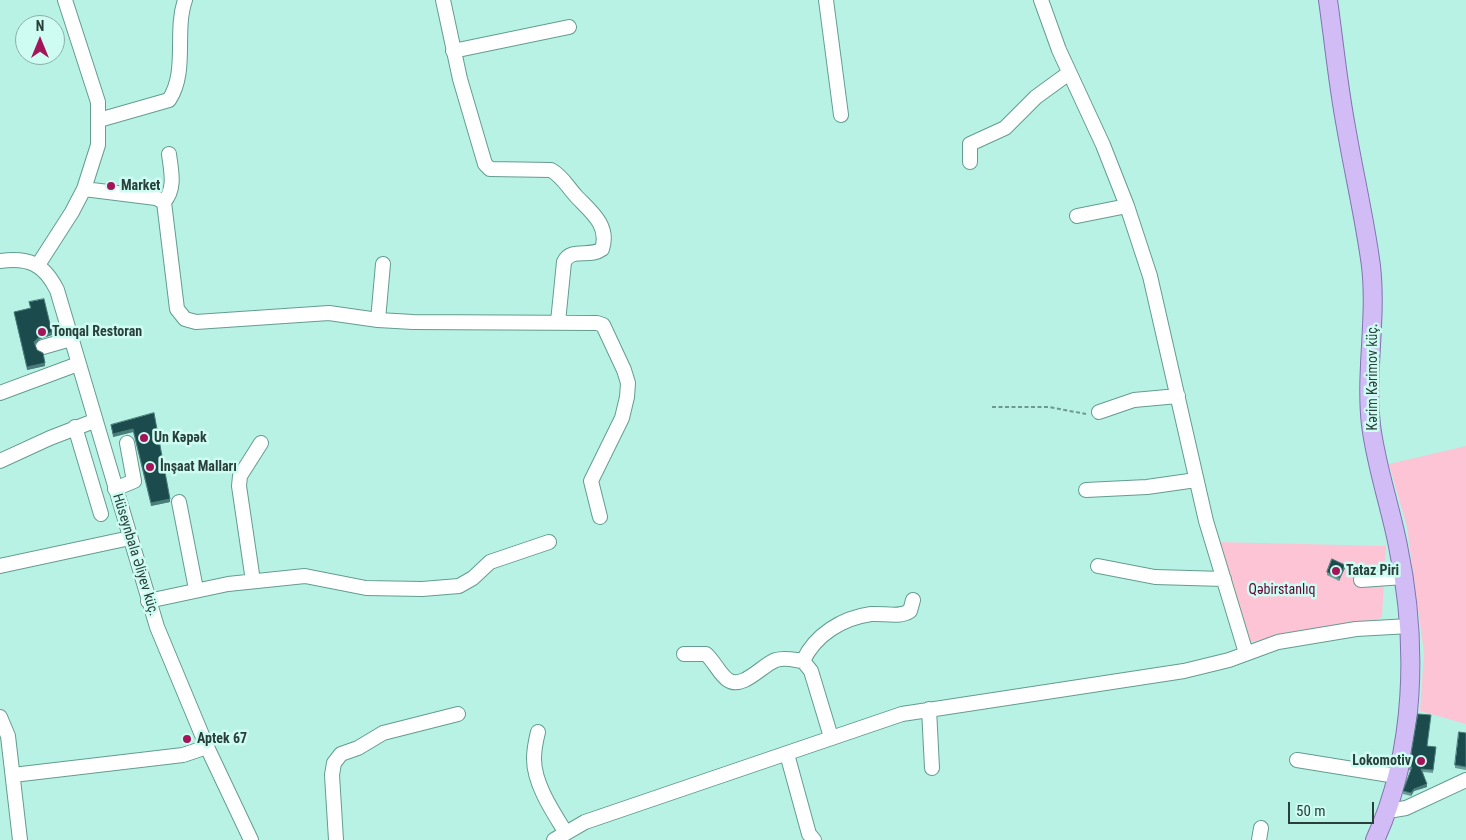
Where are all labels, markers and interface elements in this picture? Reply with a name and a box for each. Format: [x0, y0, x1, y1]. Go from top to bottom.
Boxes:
north arrow [15, 15, 65, 65]
text: N [36, 18, 44, 34]
place label: Market [121, 178, 160, 194]
marker: Market [105, 180, 117, 192]
place label: Tonqal Restoran [52, 324, 142, 340]
street label: Kərim Kərimov küç. [1365, 324, 1381, 430]
marker: Tonqal Restoran [36, 326, 48, 338]
place label: Un Kəpək [154, 430, 207, 446]
marker: Un Kəpək [138, 432, 150, 444]
place label: İnşaat Malları [160, 459, 237, 475]
marker: İnşaat Malları [144, 461, 156, 473]
street label: Hüseynbala Əliyev küç. [108, 492, 162, 618]
place label: Tataz Piri [1346, 563, 1399, 579]
marker: Tataz Piri [1330, 565, 1342, 577]
park label: Qəbirstanlıq [1249, 582, 1315, 598]
place label: Aptek 67 [197, 731, 247, 747]
marker: Aptek 67 [181, 733, 193, 745]
place label: Lokomotiv [1352, 753, 1411, 769]
marker: Lokomotiv [1415, 755, 1427, 767]
scale bar [1291, 792, 1377, 824]
text: 50 m [1296, 802, 1326, 820]

